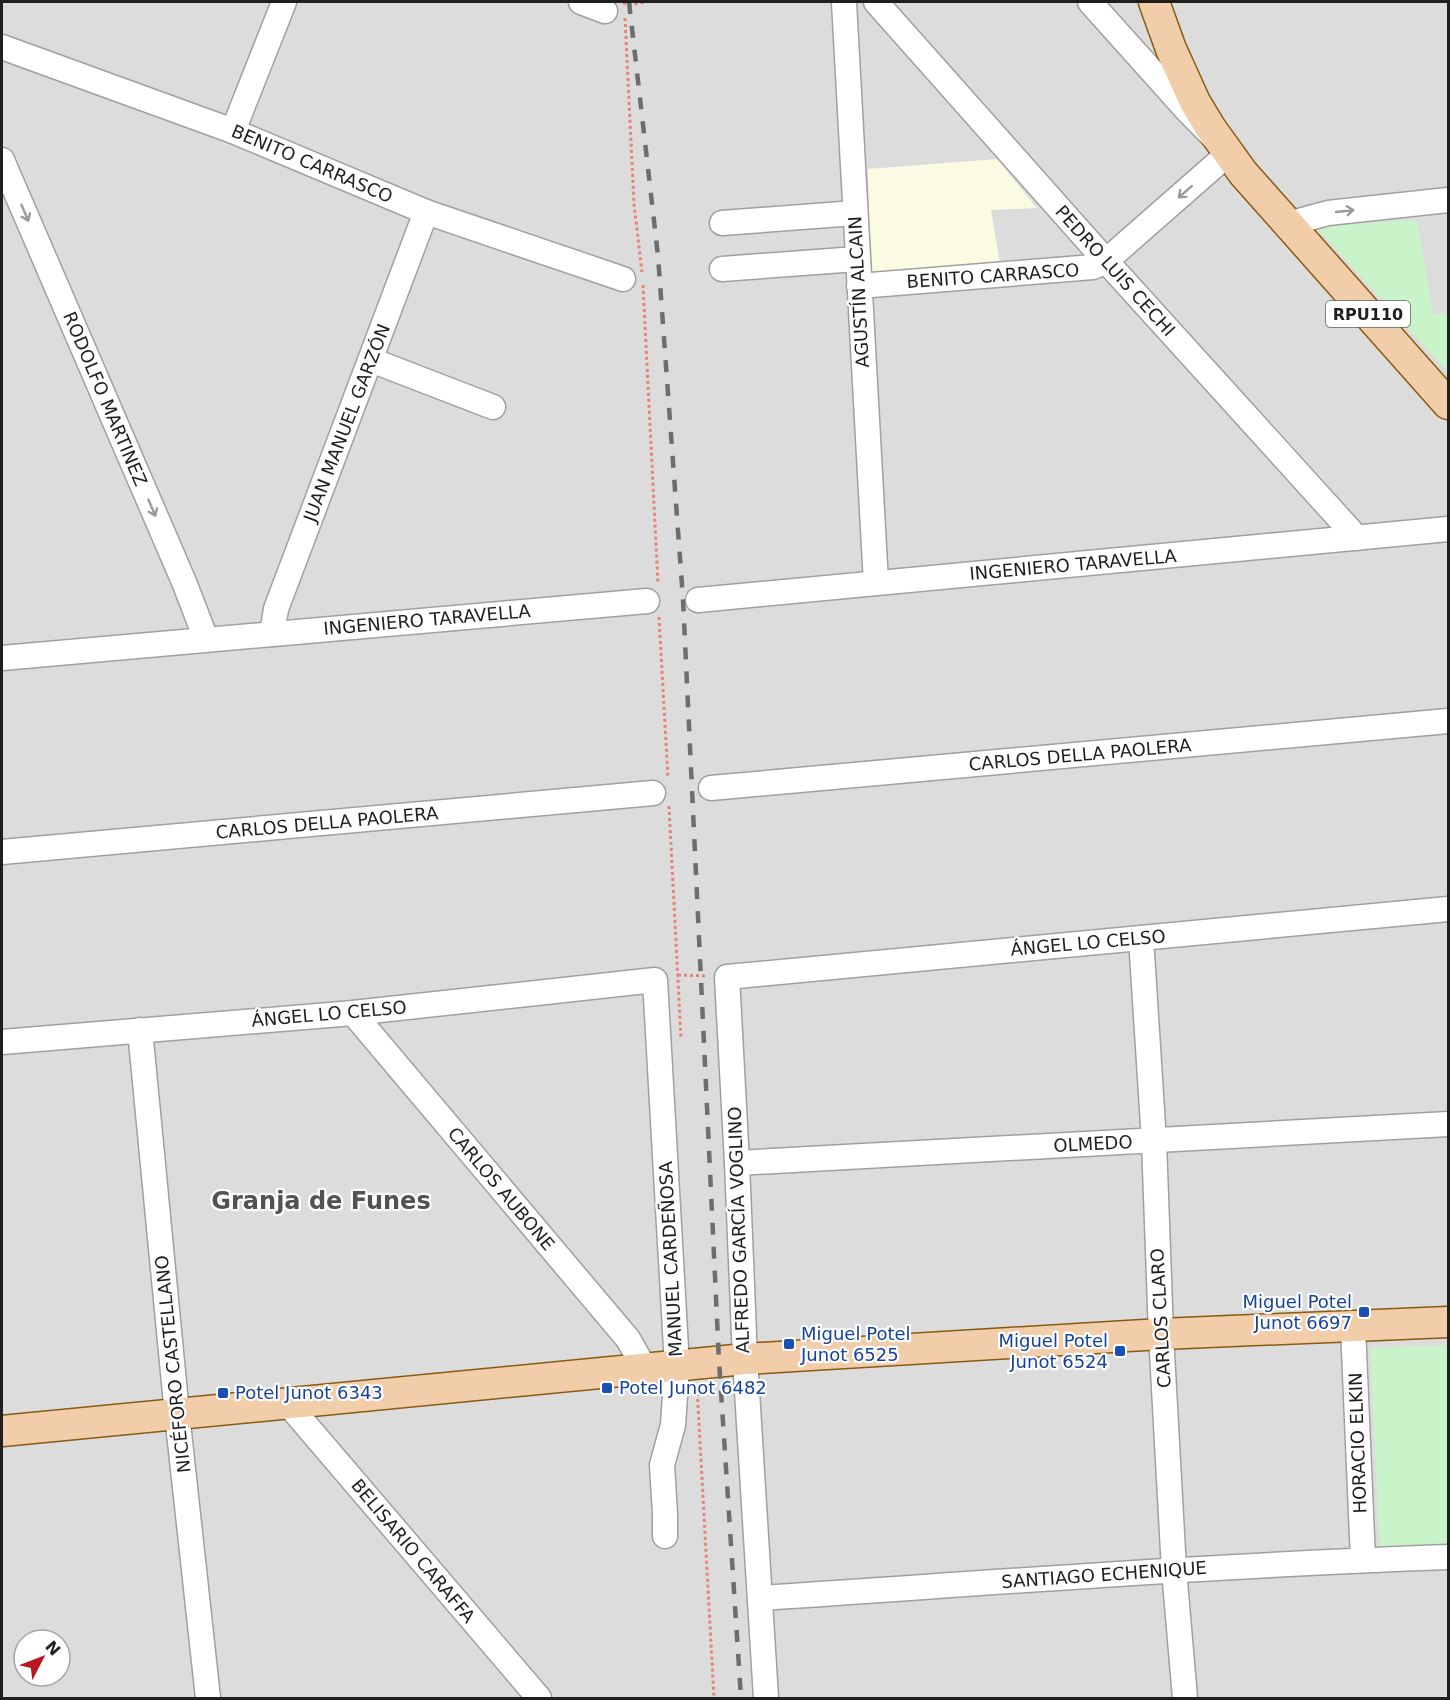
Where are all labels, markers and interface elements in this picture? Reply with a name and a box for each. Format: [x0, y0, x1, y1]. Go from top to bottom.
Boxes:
street label: BENITO CARRASCO [228, 120, 396, 207]
one-way arrow [1177, 185, 1193, 198]
street label: PEDRO LUIS CECHI [1051, 201, 1180, 340]
one-way arrow [20, 204, 31, 222]
one-way arrow [1334, 205, 1354, 216]
street label: AGUSTÍN ALCAIN [844, 216, 873, 368]
street label: BENITO CARRASCO [906, 259, 1080, 292]
road number: RPU110 [1326, 301, 1410, 327]
street label: RODOLFO MARTINEZ [59, 308, 152, 489]
street label: JUAN MANUEL GARZÓN [299, 321, 394, 526]
one-way arrow [147, 498, 158, 517]
street label: INGENIERO TARAVELLA [968, 545, 1178, 584]
street label: INGENIERO TARAVELLA [322, 600, 532, 639]
street label: CARLOS DELLA PAOLERA [968, 734, 1193, 775]
street label: CARLOS DELLA PAOLERA [215, 802, 440, 843]
street label: ÁNGEL LO CELSO [1009, 925, 1166, 960]
street label: ÁNGEL LO CELSO [250, 996, 407, 1031]
street label: ALFREDO GARCÍA VOGLINO [724, 1106, 753, 1354]
street label: CARLOS AUBONE [444, 1123, 559, 1255]
street label: OLMEDO [1053, 1131, 1133, 1156]
street label: MANUEL CARDEÑOSA [655, 1160, 686, 1357]
district label: Granja de Funes [211, 1187, 431, 1215]
street label: CARLOS CLARO [1146, 1248, 1175, 1389]
street label: NICÉFORO CASTELLANO [151, 1254, 194, 1474]
place label: Miguel Potel Junot 6697 [1242, 1291, 1352, 1333]
marker: Miguel Potel Junot 6697 [1357, 1305, 1371, 1319]
place label: Miguel Potel Junot 6525 [800, 1323, 911, 1365]
place label: Miguel Potel Junot 6524 [998, 1330, 1108, 1372]
marker: Miguel Potel Junot 6525 [782, 1337, 796, 1351]
marker: Miguel Potel Junot 6524 [1113, 1344, 1127, 1358]
street label: HORACIO ELKIN [1345, 1372, 1370, 1514]
place label: Potel Junot 6482 [619, 1377, 767, 1398]
marker: Potel Junot 6482 [600, 1381, 614, 1395]
place label: Potel Junot 6343 [235, 1382, 383, 1403]
marker: Potel Junot 6343 [216, 1386, 230, 1400]
street label: BELISARIO CARAFFA [347, 1475, 480, 1627]
street label: SANTIAGO ECHENIQUE [1000, 1557, 1207, 1592]
north arrow [12, 1628, 72, 1688]
text: N [41, 1637, 64, 1660]

